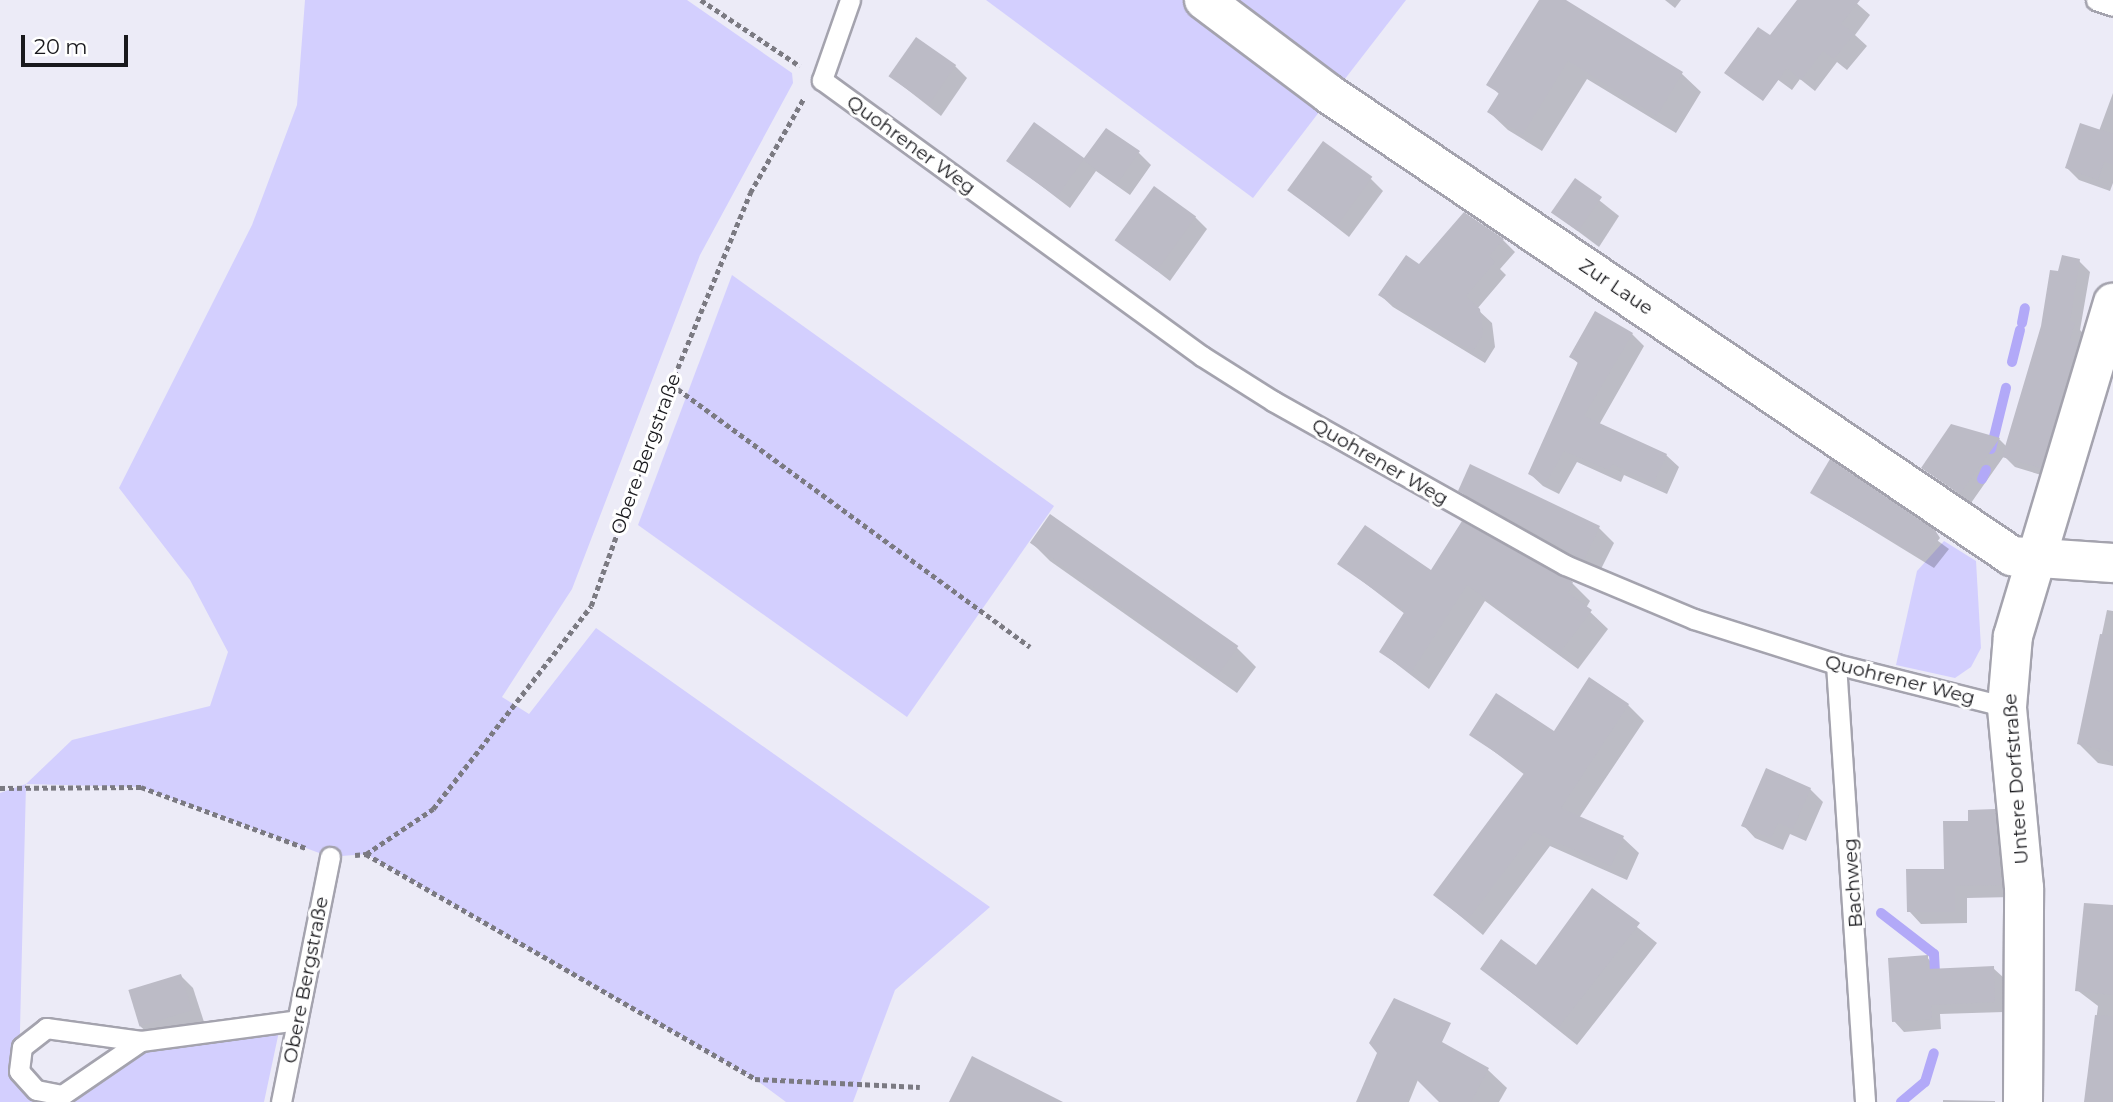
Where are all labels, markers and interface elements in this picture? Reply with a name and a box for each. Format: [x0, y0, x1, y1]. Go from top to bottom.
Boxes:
scale bar [24, 21, 131, 65]
text: 20 m [34, 34, 88, 59]
street label: Quohrener Weg [842, 91, 980, 199]
street label: Zur Laue [1575, 254, 1657, 320]
street label: Obere Bergstraße [606, 370, 686, 538]
street label: Quohrener Weg [1308, 414, 1452, 510]
street label: Quohrener Weg [1823, 650, 1977, 710]
street label: Untere Dorfstraße [1999, 693, 2033, 865]
street label: Bachweg [1839, 837, 1867, 929]
street label: Obere Bergstraße [279, 895, 333, 1065]

